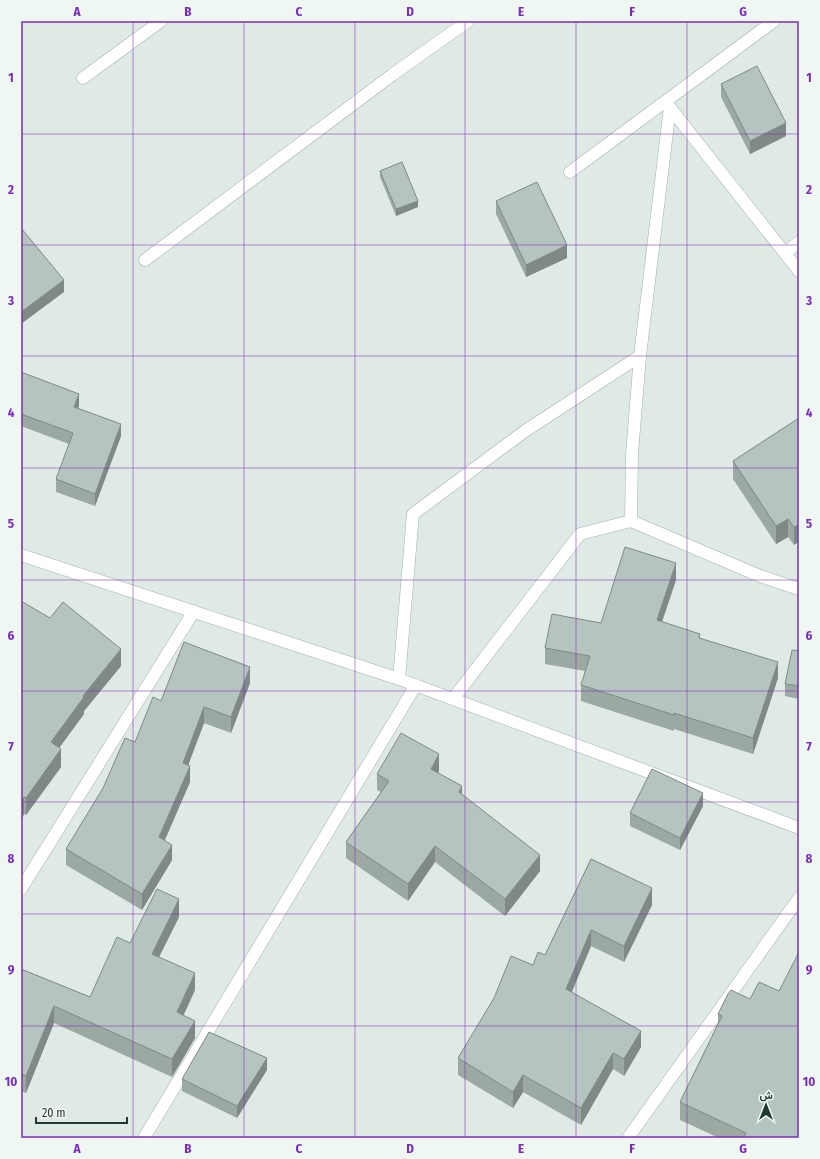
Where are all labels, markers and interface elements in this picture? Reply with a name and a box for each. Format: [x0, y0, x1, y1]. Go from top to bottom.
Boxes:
text: A [72, 4, 81, 19]
text: B [184, 4, 192, 19]
text: C [296, 4, 303, 19]
text: D [406, 4, 414, 19]
text: E [518, 4, 524, 19]
text: F [629, 4, 635, 19]
text: G [739, 4, 747, 19]
text: 1 [8, 70, 14, 85]
text: 1 [806, 70, 812, 85]
text: 2 [7, 182, 14, 197]
text: 2 [805, 182, 812, 197]
text: 3 [7, 293, 14, 308]
text: 3 [805, 293, 812, 308]
text: 4 [8, 405, 15, 420]
text: 4 [806, 405, 813, 420]
text: 5 [8, 516, 14, 531]
text: 5 [806, 516, 812, 531]
text: 6 [8, 628, 15, 643]
text: 6 [806, 628, 813, 643]
text: 7 [8, 739, 14, 754]
text: 7 [806, 739, 812, 754]
text: 8 [8, 851, 15, 866]
text: 8 [806, 851, 813, 866]
text: 9 [8, 962, 15, 977]
text: 9 [806, 962, 813, 977]
text: 10 [5, 1074, 17, 1089]
text: 10 [803, 1074, 815, 1089]
north arrow [746, 1085, 786, 1125]
text: ش [759, 1089, 773, 1102]
scale bar [36, 1099, 127, 1125]
text: 20 m [42, 1106, 66, 1120]
text: A [72, 1141, 81, 1156]
text: B [184, 1141, 192, 1156]
text: C [296, 1141, 303, 1156]
text: D [406, 1141, 414, 1156]
text: E [518, 1141, 524, 1156]
text: F [629, 1141, 635, 1156]
text: G [739, 1141, 747, 1156]

